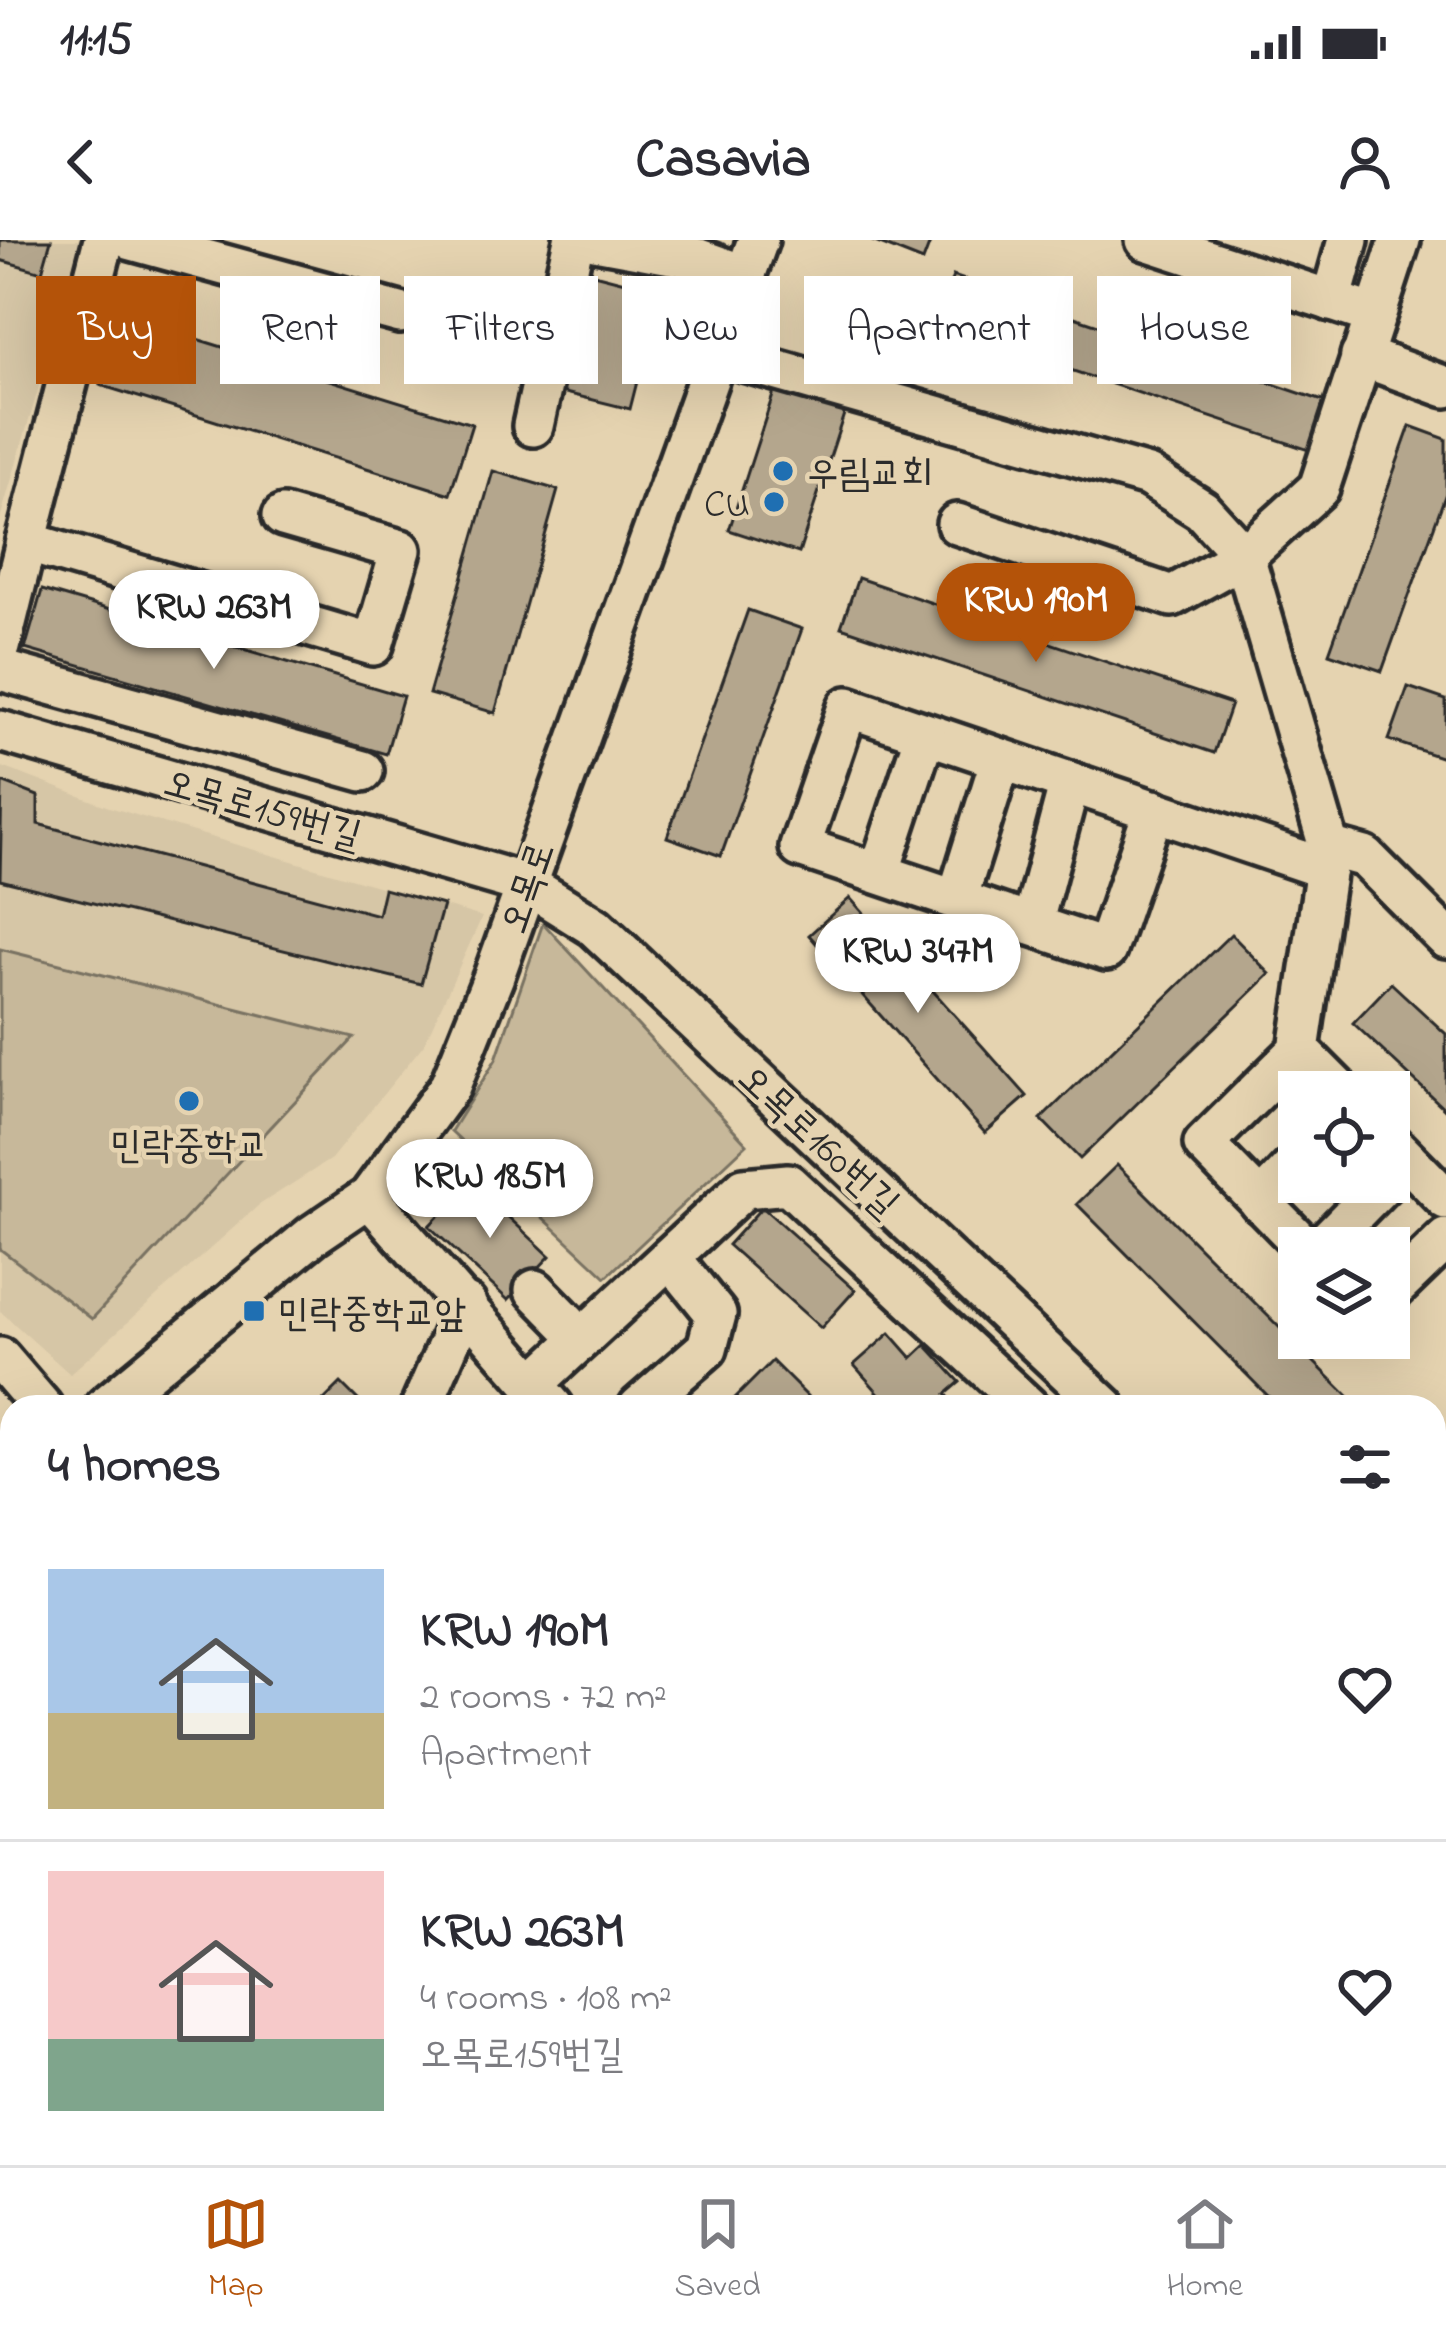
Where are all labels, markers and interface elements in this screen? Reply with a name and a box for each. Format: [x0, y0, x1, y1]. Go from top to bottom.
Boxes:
text: 11:15 [60, 9, 133, 75]
text: Casavia [635, 123, 811, 201]
icon: back [48, 129, 114, 195]
icon: person [1332, 129, 1398, 195]
chip: Buy [36, 276, 196, 384]
chip: Rent [220, 276, 380, 384]
chip: Filters [404, 276, 598, 384]
chip: New [622, 276, 780, 384]
chip: Apartment [804, 276, 1073, 384]
chip: House [1097, 276, 1291, 384]
place label: 우림교회 [807, 447, 933, 504]
marker: 우림교회 [770, 458, 796, 484]
place label: CU [704, 478, 750, 535]
marker: CU [761, 489, 787, 515]
pin: KRW 190M [912, 563, 1160, 665]
pin: KRW 263M [90, 570, 338, 672]
text: KRW 190M [963, 573, 1109, 630]
text: KRW 263M [136, 580, 292, 637]
street label: 오목로159번길 [156, 756, 367, 867]
street label: 오목로 [487, 835, 572, 942]
pin: KRW 347M [794, 914, 1042, 1016]
text: KRW 347M [842, 924, 994, 981]
street label: 오목로160번길 [723, 1052, 911, 1232]
map controls [1278, 1071, 1410, 1359]
button: locate [1278, 1071, 1410, 1203]
marker: 민락중학교 [176, 1088, 202, 1114]
place label: 민락중학교 [111, 1119, 267, 1176]
pin: KRW 185M [366, 1139, 614, 1241]
text: KRW 185M [413, 1149, 567, 1206]
button: layers [1278, 1227, 1410, 1359]
place label: 민락중학교앞 [278, 1287, 466, 1344]
marker: 민락중학교앞 [241, 1298, 267, 1324]
text: 4 homes [48, 1430, 221, 1505]
icon: filters [1332, 1434, 1398, 1500]
text: KRW 190M [420, 1595, 610, 1670]
icon: home [144, 1617, 288, 1761]
icon: heart [1332, 1656, 1398, 1722]
text: 2 rooms · 72 m² [420, 1670, 667, 1727]
text: Apartment [420, 1727, 592, 1784]
text: KRW 263M [420, 1896, 625, 1971]
icon: home [144, 1919, 288, 2063]
icon: heart [1332, 1958, 1398, 2024]
text: 4 rooms · 108 m² [420, 1971, 672, 2028]
text: 오목로159번길 [420, 2028, 623, 2085]
tab: Map [203, 2191, 269, 2311]
tab: Saved [675, 2191, 761, 2311]
tab: Home [1166, 2191, 1243, 2311]

